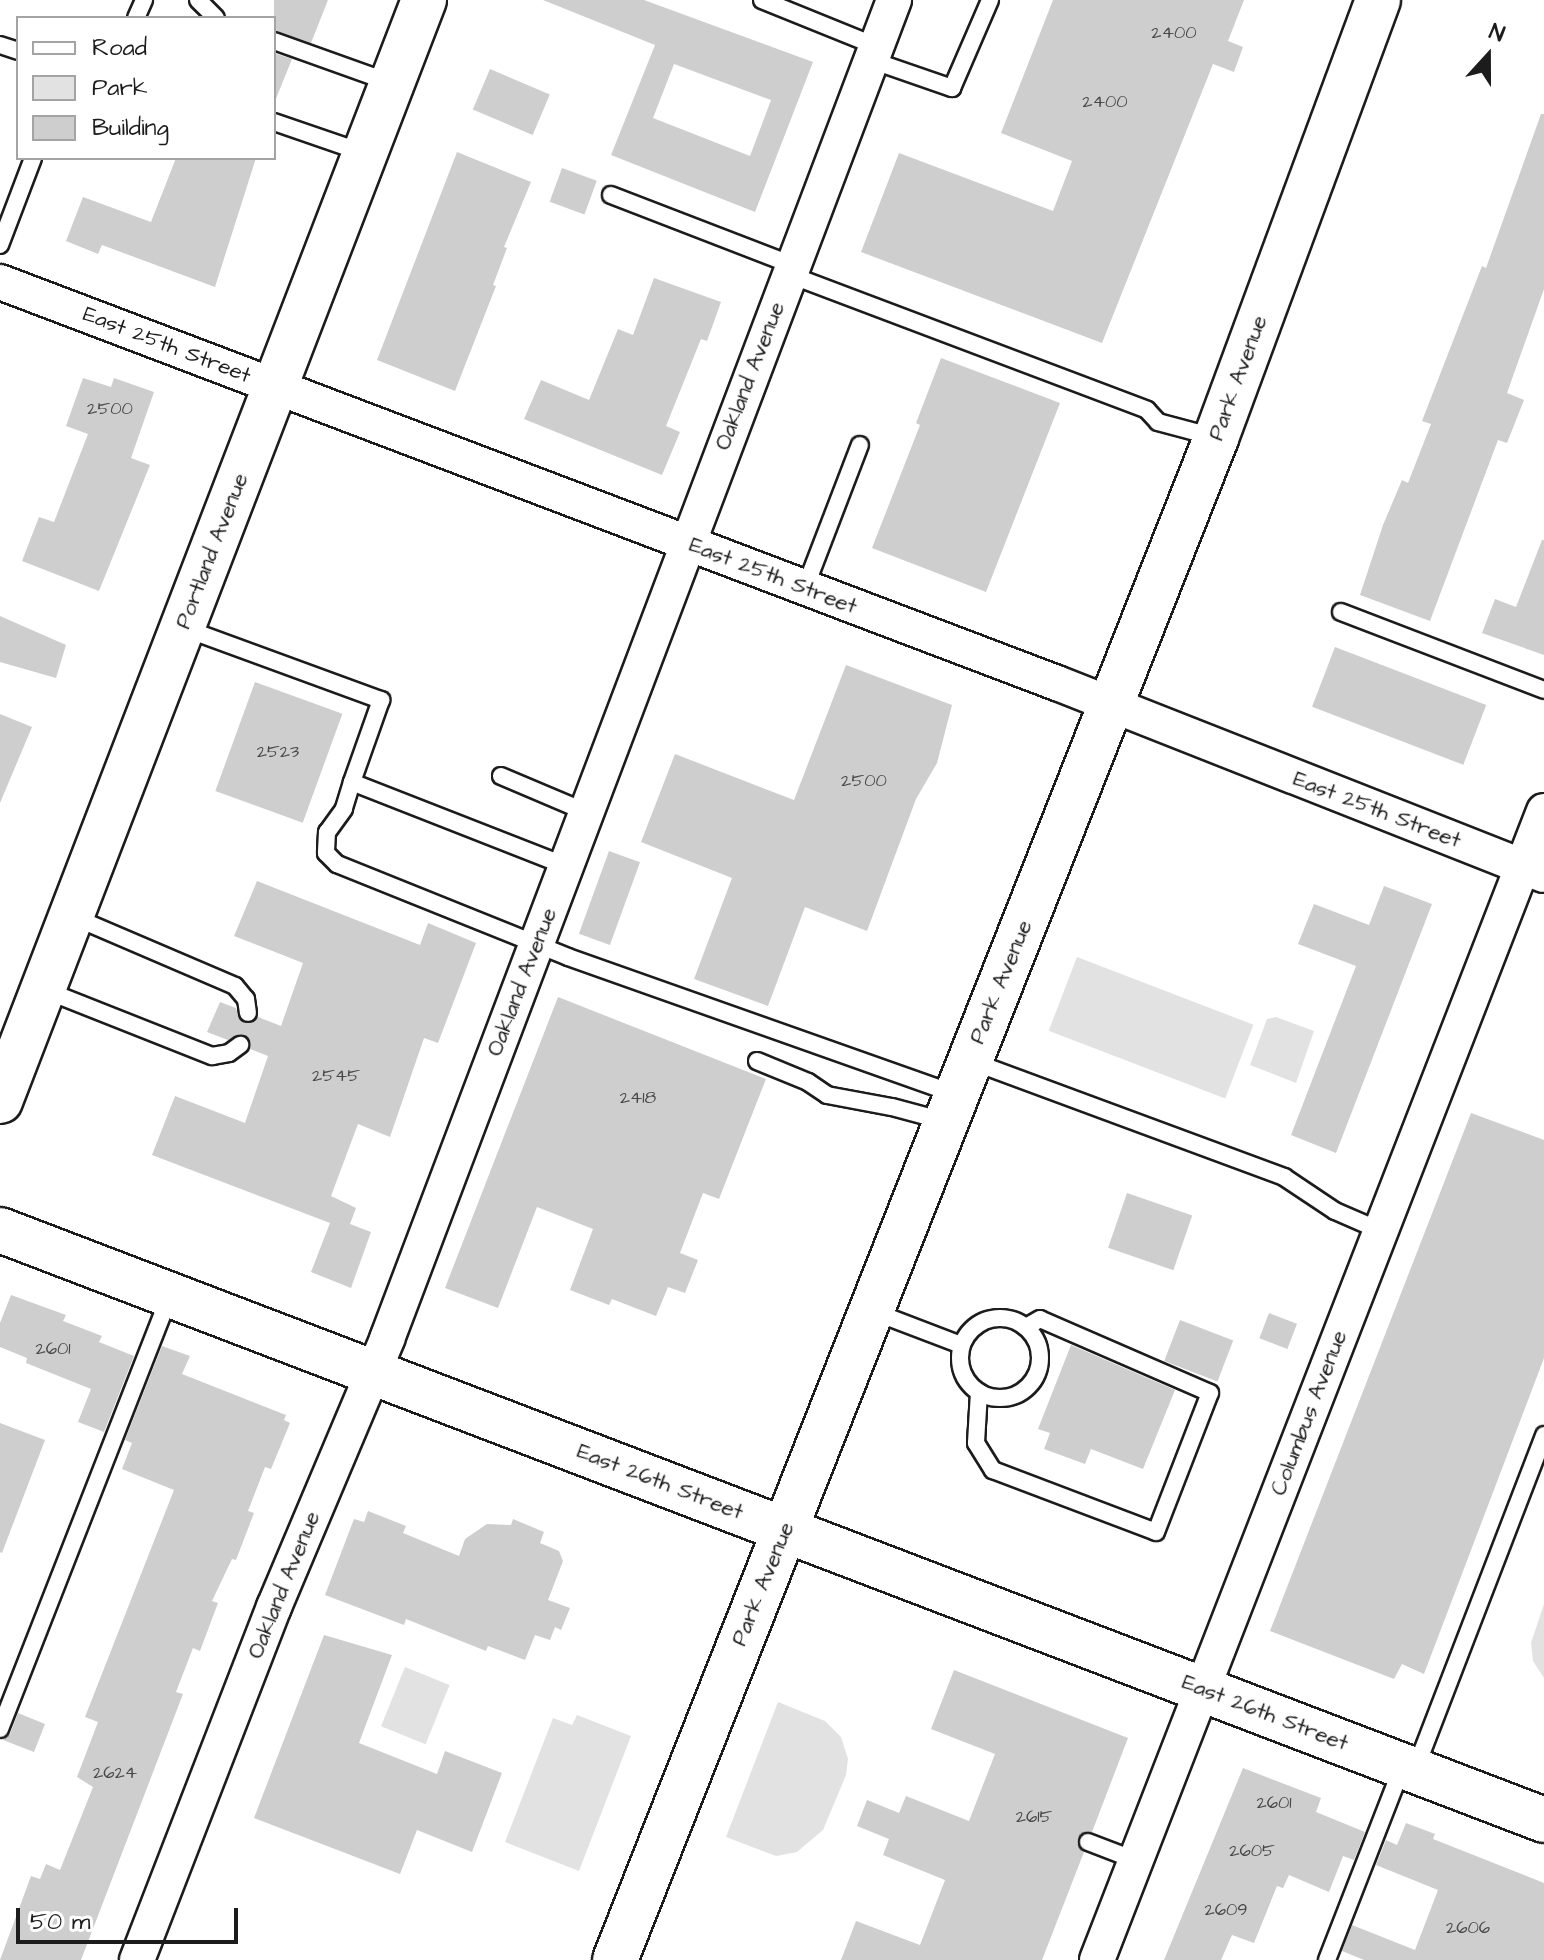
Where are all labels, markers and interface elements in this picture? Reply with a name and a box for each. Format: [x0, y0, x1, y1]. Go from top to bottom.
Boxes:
legend [16, 16, 276, 160]
north arrow [1448, 16, 1528, 96]
text: N [1485, 16, 1509, 50]
house number: 2400 [1151, 22, 1197, 44]
text: Road [92, 31, 147, 65]
text: Park [92, 71, 148, 105]
house number: 2400 [1082, 91, 1128, 113]
text: Building [92, 111, 169, 145]
street label: Oakland Avenue [710, 298, 790, 454]
street label: East 25th Street [79, 301, 255, 389]
street label: Park Avenue [1203, 312, 1273, 444]
house number: 2500 [87, 398, 133, 420]
street label: Portland Avenue [170, 469, 254, 633]
street label: East 25th Street [685, 532, 861, 620]
house number: 2523 [257, 741, 299, 763]
street label: East 25th Street [1289, 766, 1465, 854]
house number: 2500 [841, 770, 887, 792]
street label: Oakland Avenue [482, 904, 562, 1060]
street label: Park Avenue [964, 916, 1038, 1048]
house number: 2545 [312, 1065, 360, 1087]
house number: 2418 [620, 1087, 656, 1109]
street label: Columbus Avenue [1265, 1327, 1353, 1499]
house number: 2601 [35, 1338, 71, 1360]
street label: East 26th Street [573, 1438, 747, 1526]
street label: Oakland Avenue [242, 1507, 326, 1663]
street label: Park Avenue [726, 1518, 800, 1650]
street label: East 26th Street [1178, 1669, 1352, 1757]
house number: 2624 [93, 1762, 137, 1784]
house number: 2601 [1256, 1792, 1292, 1814]
house number: 2615 [1016, 1806, 1052, 1828]
house number: 2605 [1229, 1840, 1275, 1862]
scale bar [20, 1892, 242, 1942]
house number: 2609 [1204, 1899, 1248, 1921]
text: 50 m [30, 1905, 90, 1939]
house number: 2606 [1446, 1917, 1490, 1939]

